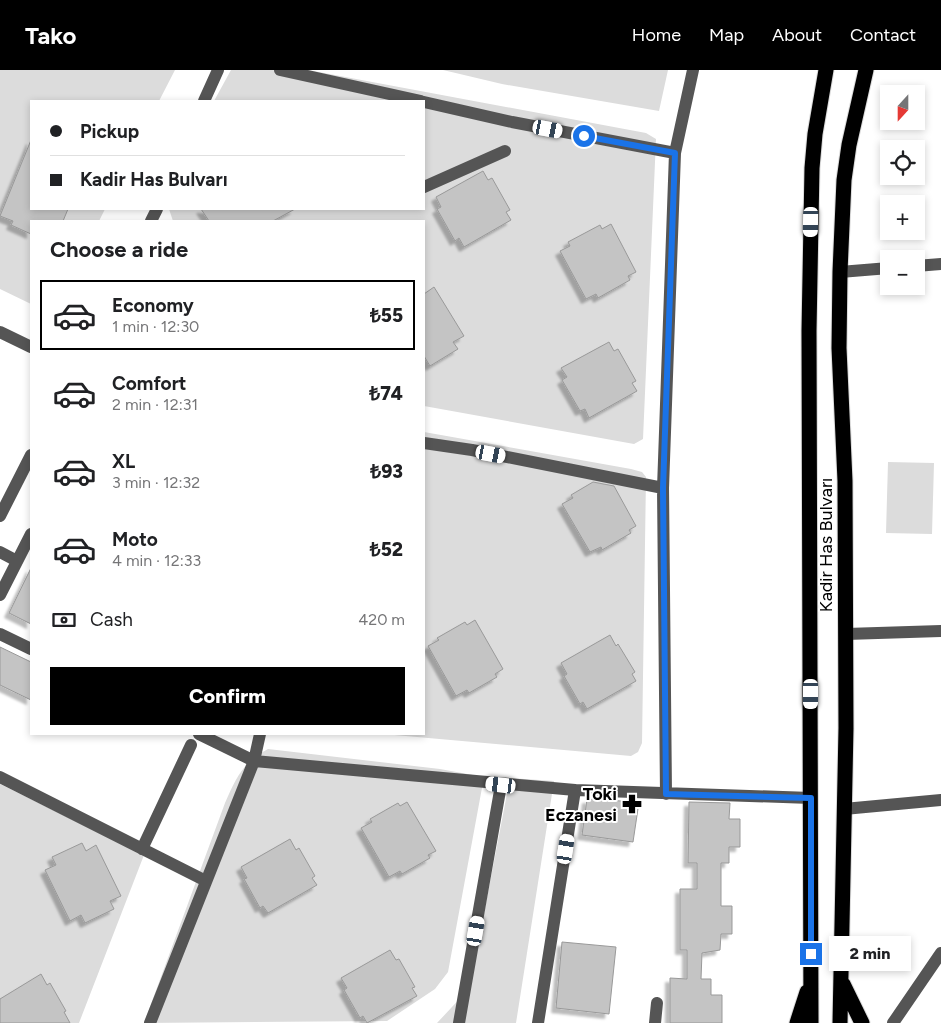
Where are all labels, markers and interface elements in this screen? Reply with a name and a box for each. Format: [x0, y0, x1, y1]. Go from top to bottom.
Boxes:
text: Tako [25, 21, 76, 50]
text: Home [632, 24, 681, 46]
text: Map [709, 24, 744, 46]
text: About [772, 24, 822, 46]
text: Contact [850, 24, 916, 46]
north arrow [880, 85, 925, 130]
map controls [880, 85, 925, 295]
car [531, 119, 564, 139]
text: Pickup [80, 120, 139, 143]
route start [573, 125, 595, 147]
button: locate [880, 140, 925, 185]
text: Kadir Has Bulvarı [80, 168, 228, 191]
button: + [880, 195, 925, 240]
car [803, 207, 818, 237]
text: Choose a ride [50, 236, 188, 263]
button: − [880, 250, 925, 295]
icon: car [52, 293, 97, 338]
text: Economy [112, 294, 194, 317]
text: ₺55 [370, 304, 403, 327]
text: 1 min · 12:30 [112, 317, 199, 336]
icon: car [52, 371, 97, 416]
text: Comfort [112, 372, 187, 395]
text: ₺74 [369, 382, 403, 405]
text: 2 min · 12:31 [112, 395, 198, 414]
car [474, 444, 507, 464]
icon: car [52, 449, 97, 494]
text: XL [112, 450, 135, 473]
text: ₺93 [370, 460, 403, 483]
text: 3 min · 12:32 [112, 473, 200, 492]
street label: Kadir Has Bulvarı [815, 478, 837, 612]
icon: car [52, 527, 97, 572]
text: Moto [112, 528, 158, 551]
text: ₺52 [370, 538, 403, 561]
text: 4 min · 12:33 [112, 551, 201, 570]
icon: cash [50, 606, 78, 634]
text: Cash [90, 608, 133, 631]
text: 420 m [358, 610, 405, 629]
button: Confirm [50, 667, 405, 725]
car [803, 679, 818, 709]
car [485, 776, 516, 794]
place label: Toki Eczanesi [545, 783, 617, 826]
pharmacy icon: Toki Eczanesi [621, 793, 643, 815]
car [556, 833, 575, 865]
car [466, 915, 485, 947]
callout: 2 min [828, 936, 911, 972]
route end [800, 943, 822, 965]
text: 2 min [850, 944, 890, 963]

